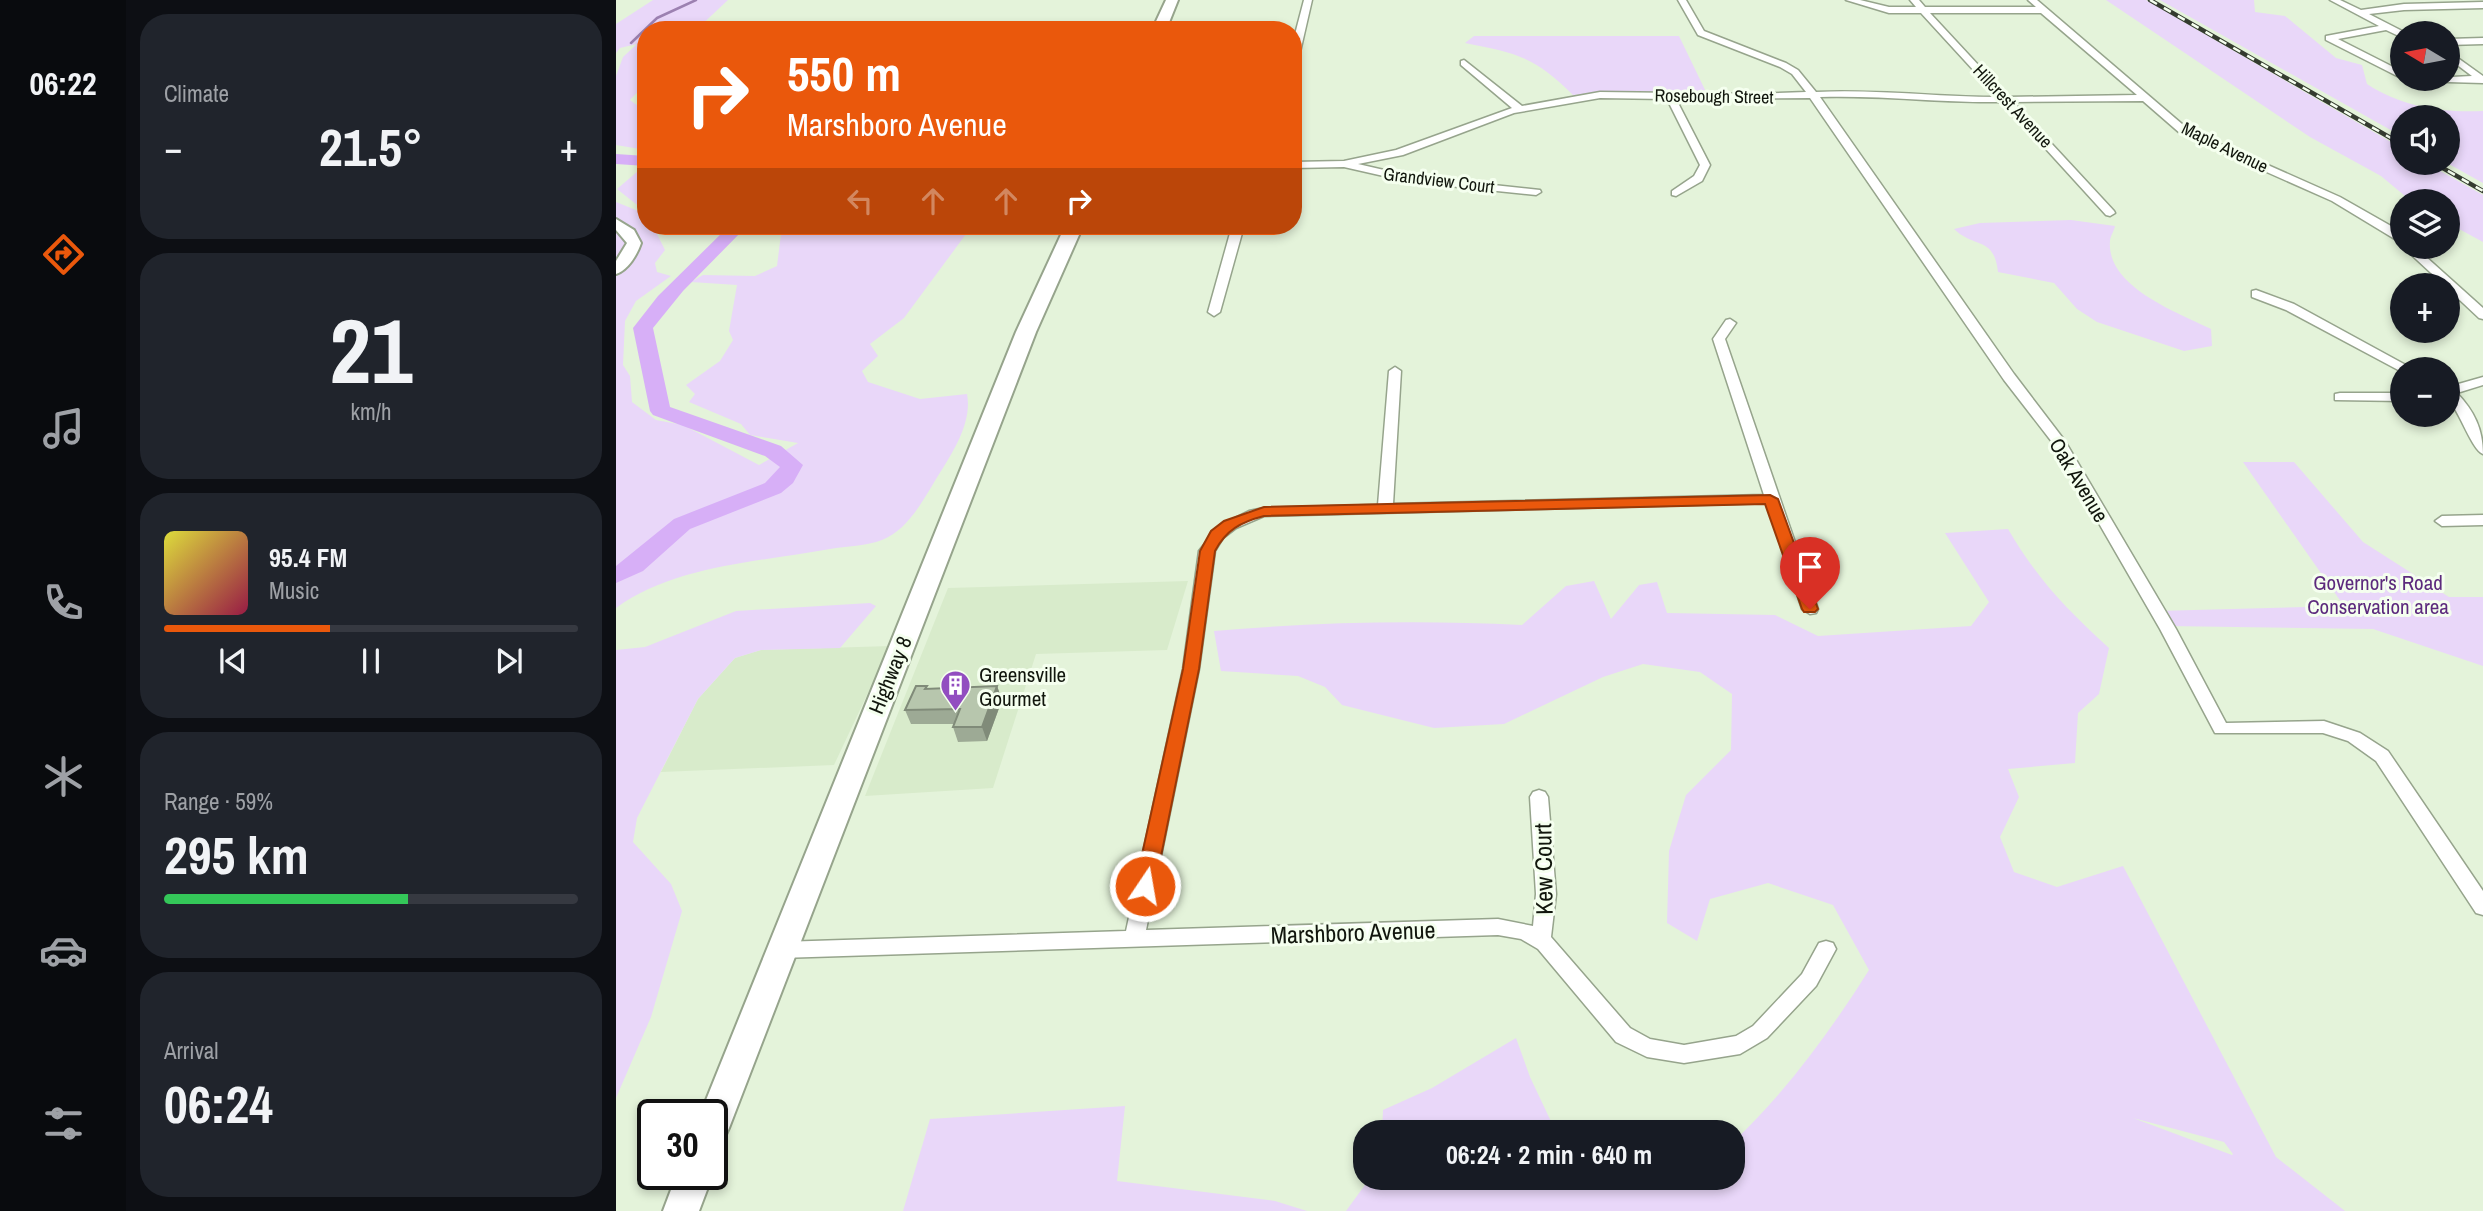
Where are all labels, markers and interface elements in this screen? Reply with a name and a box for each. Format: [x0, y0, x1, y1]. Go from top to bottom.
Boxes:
north arrow [2390, 21, 2460, 91]
map controls [2390, 21, 2460, 427]
text: 550 m [787, 40, 901, 106]
icon: right [672, 49, 763, 140]
street label: Hillcrest Avenue [1968, 59, 2058, 153]
text: 06:22 [29, 62, 97, 105]
text: Climate [164, 78, 229, 109]
street label: Rosebough Street [1654, 82, 1774, 110]
text: Marshboro Avenue [787, 103, 1007, 146]
button: sound [2390, 105, 2460, 175]
text: 21.5° [319, 112, 423, 182]
street label: Maple Avenue [2178, 115, 2272, 179]
text: − [164, 122, 182, 173]
text: + [560, 122, 578, 173]
street label: Grandview Court [1382, 161, 1496, 199]
icon: left [841, 182, 879, 220]
icon: ahead [914, 182, 952, 220]
icon: ahead [987, 182, 1025, 220]
icon: right [1060, 182, 1098, 220]
button: layers [2390, 189, 2460, 259]
icon: directions [39, 230, 88, 279]
button: + [2390, 273, 2460, 343]
text: 21 [330, 289, 413, 411]
button: − [2390, 357, 2460, 427]
text: km/h [351, 396, 391, 427]
icon: music [39, 404, 88, 453]
street label: Oak Avenue [2042, 432, 2116, 528]
pin [1780, 537, 1840, 609]
text: 95.4 FM [269, 540, 347, 575]
icon: arrive [1791, 548, 1829, 586]
park label: Governor's Road Conservation area [2307, 568, 2449, 621]
text: Music [269, 575, 319, 606]
icon: phone [39, 578, 88, 627]
street label: Highway 8 [861, 632, 919, 718]
icon: previous [214, 642, 252, 680]
icon: pause [352, 642, 390, 680]
icon: next [490, 642, 528, 680]
place label: Greensville Gourmet [979, 660, 1066, 713]
building icon: Greensville Gourmet [939, 669, 973, 713]
icon: climate [39, 752, 88, 801]
text: Range · 59% [164, 786, 273, 817]
text: 295 km [164, 820, 309, 890]
street label: Kew Court [1526, 822, 1560, 915]
position arrow [1108, 849, 1182, 923]
street label: Marshboro Avenue [1270, 913, 1436, 951]
icon: car [39, 926, 88, 975]
text: Arrival [164, 1035, 219, 1066]
text: 06:24 [164, 1069, 273, 1139]
icon: filters [39, 1099, 88, 1148]
speed limit sign: 30 [637, 1099, 728, 1190]
text: 06:24 · 2 min · 640 m [1446, 1137, 1652, 1172]

